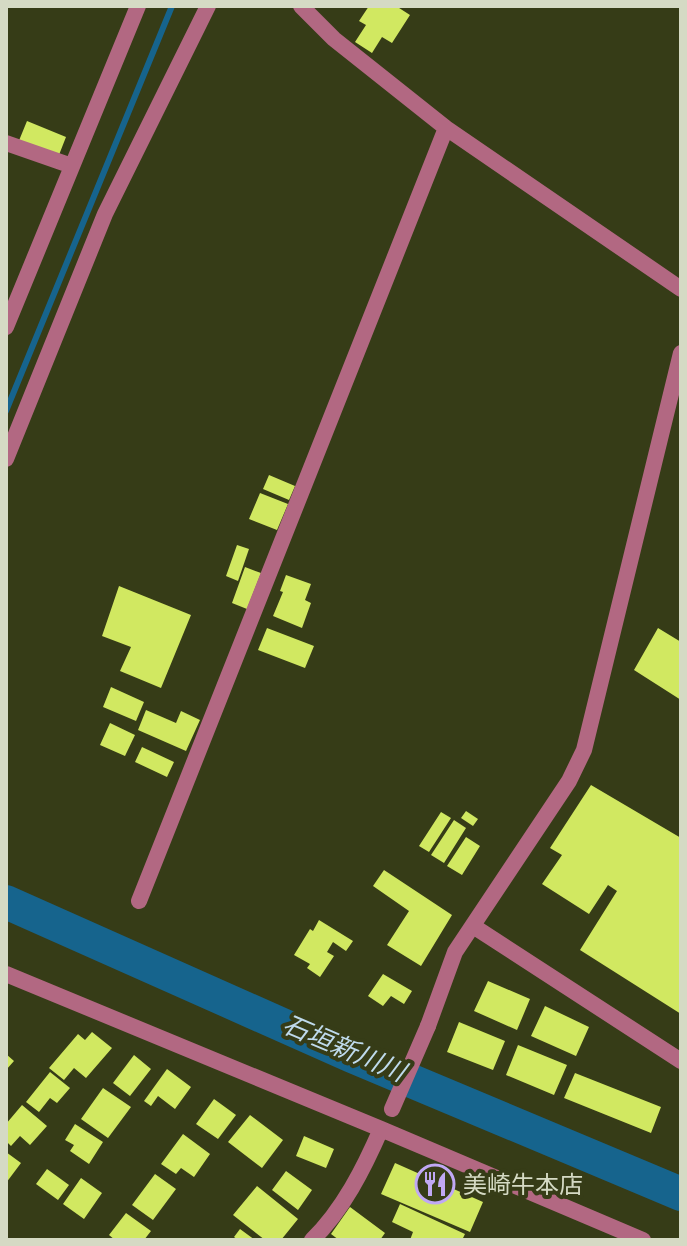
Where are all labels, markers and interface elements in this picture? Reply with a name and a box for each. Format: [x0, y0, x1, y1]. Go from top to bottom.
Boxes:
water label: 石垣新川川 [278, 1009, 412, 1088]
restaurant icon: 美崎牛本店 [414, 1163, 456, 1205]
place label: 美崎牛本店 [463, 1171, 583, 1198]

